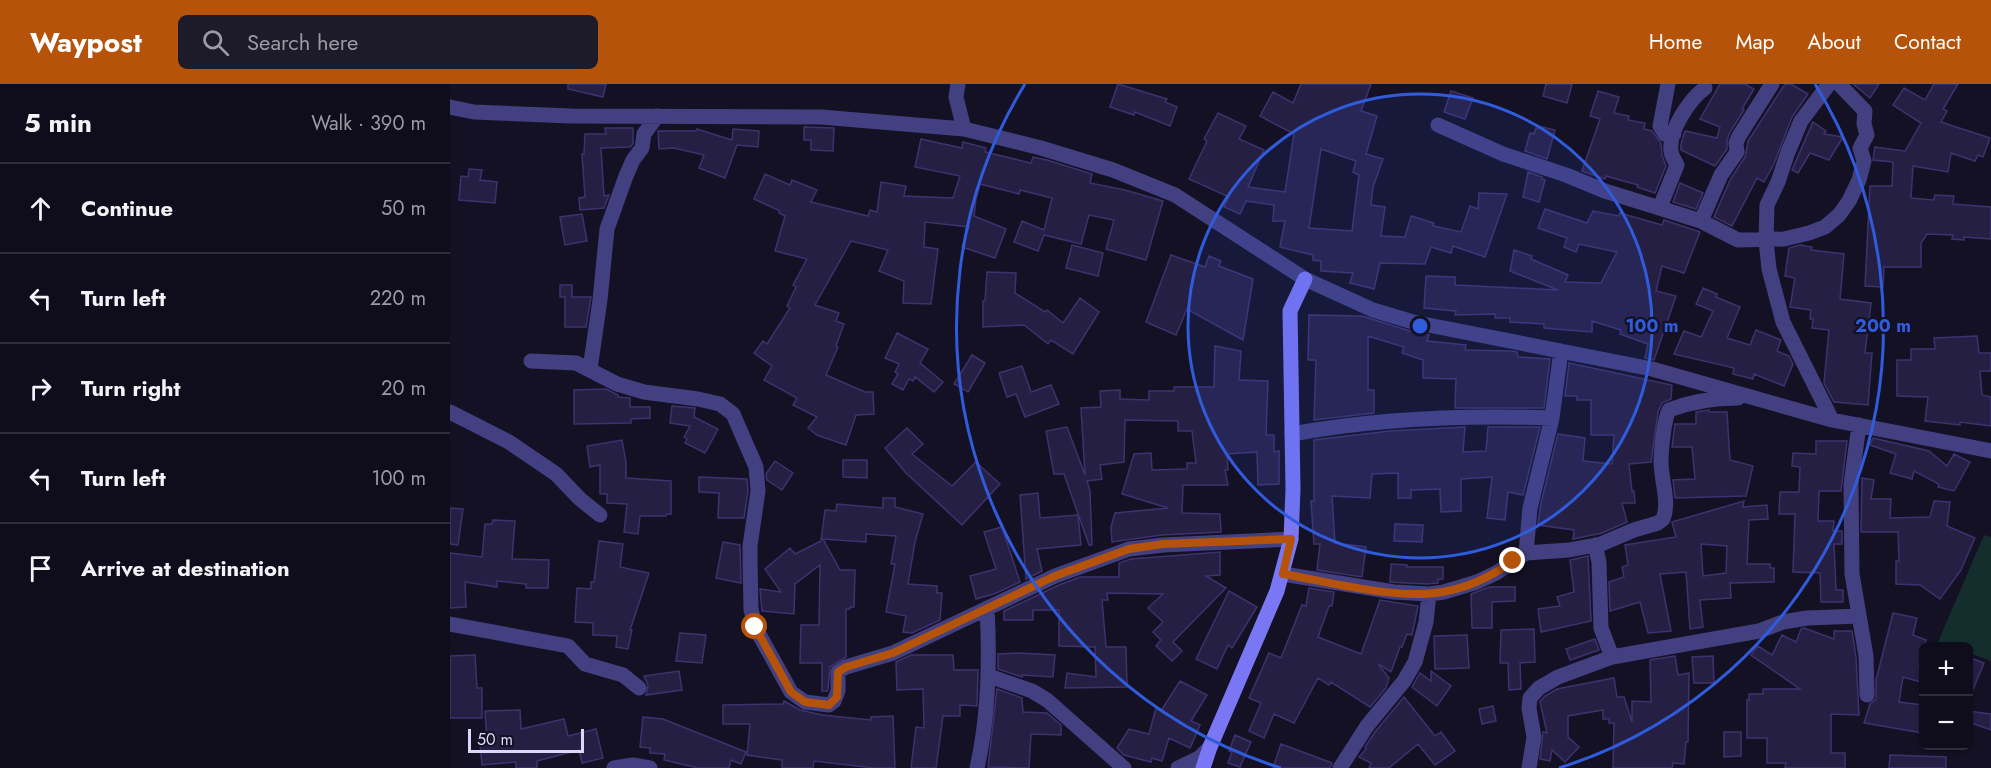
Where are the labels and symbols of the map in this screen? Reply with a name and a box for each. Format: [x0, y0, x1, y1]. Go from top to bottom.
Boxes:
text: 100 m [1625, 313, 1679, 339]
text: 200 m [1855, 313, 1911, 339]
centre of rings [1410, 316, 1430, 336]
route end [1499, 547, 1525, 573]
route start [741, 613, 767, 639]
scale bar [468, 726, 584, 754]

